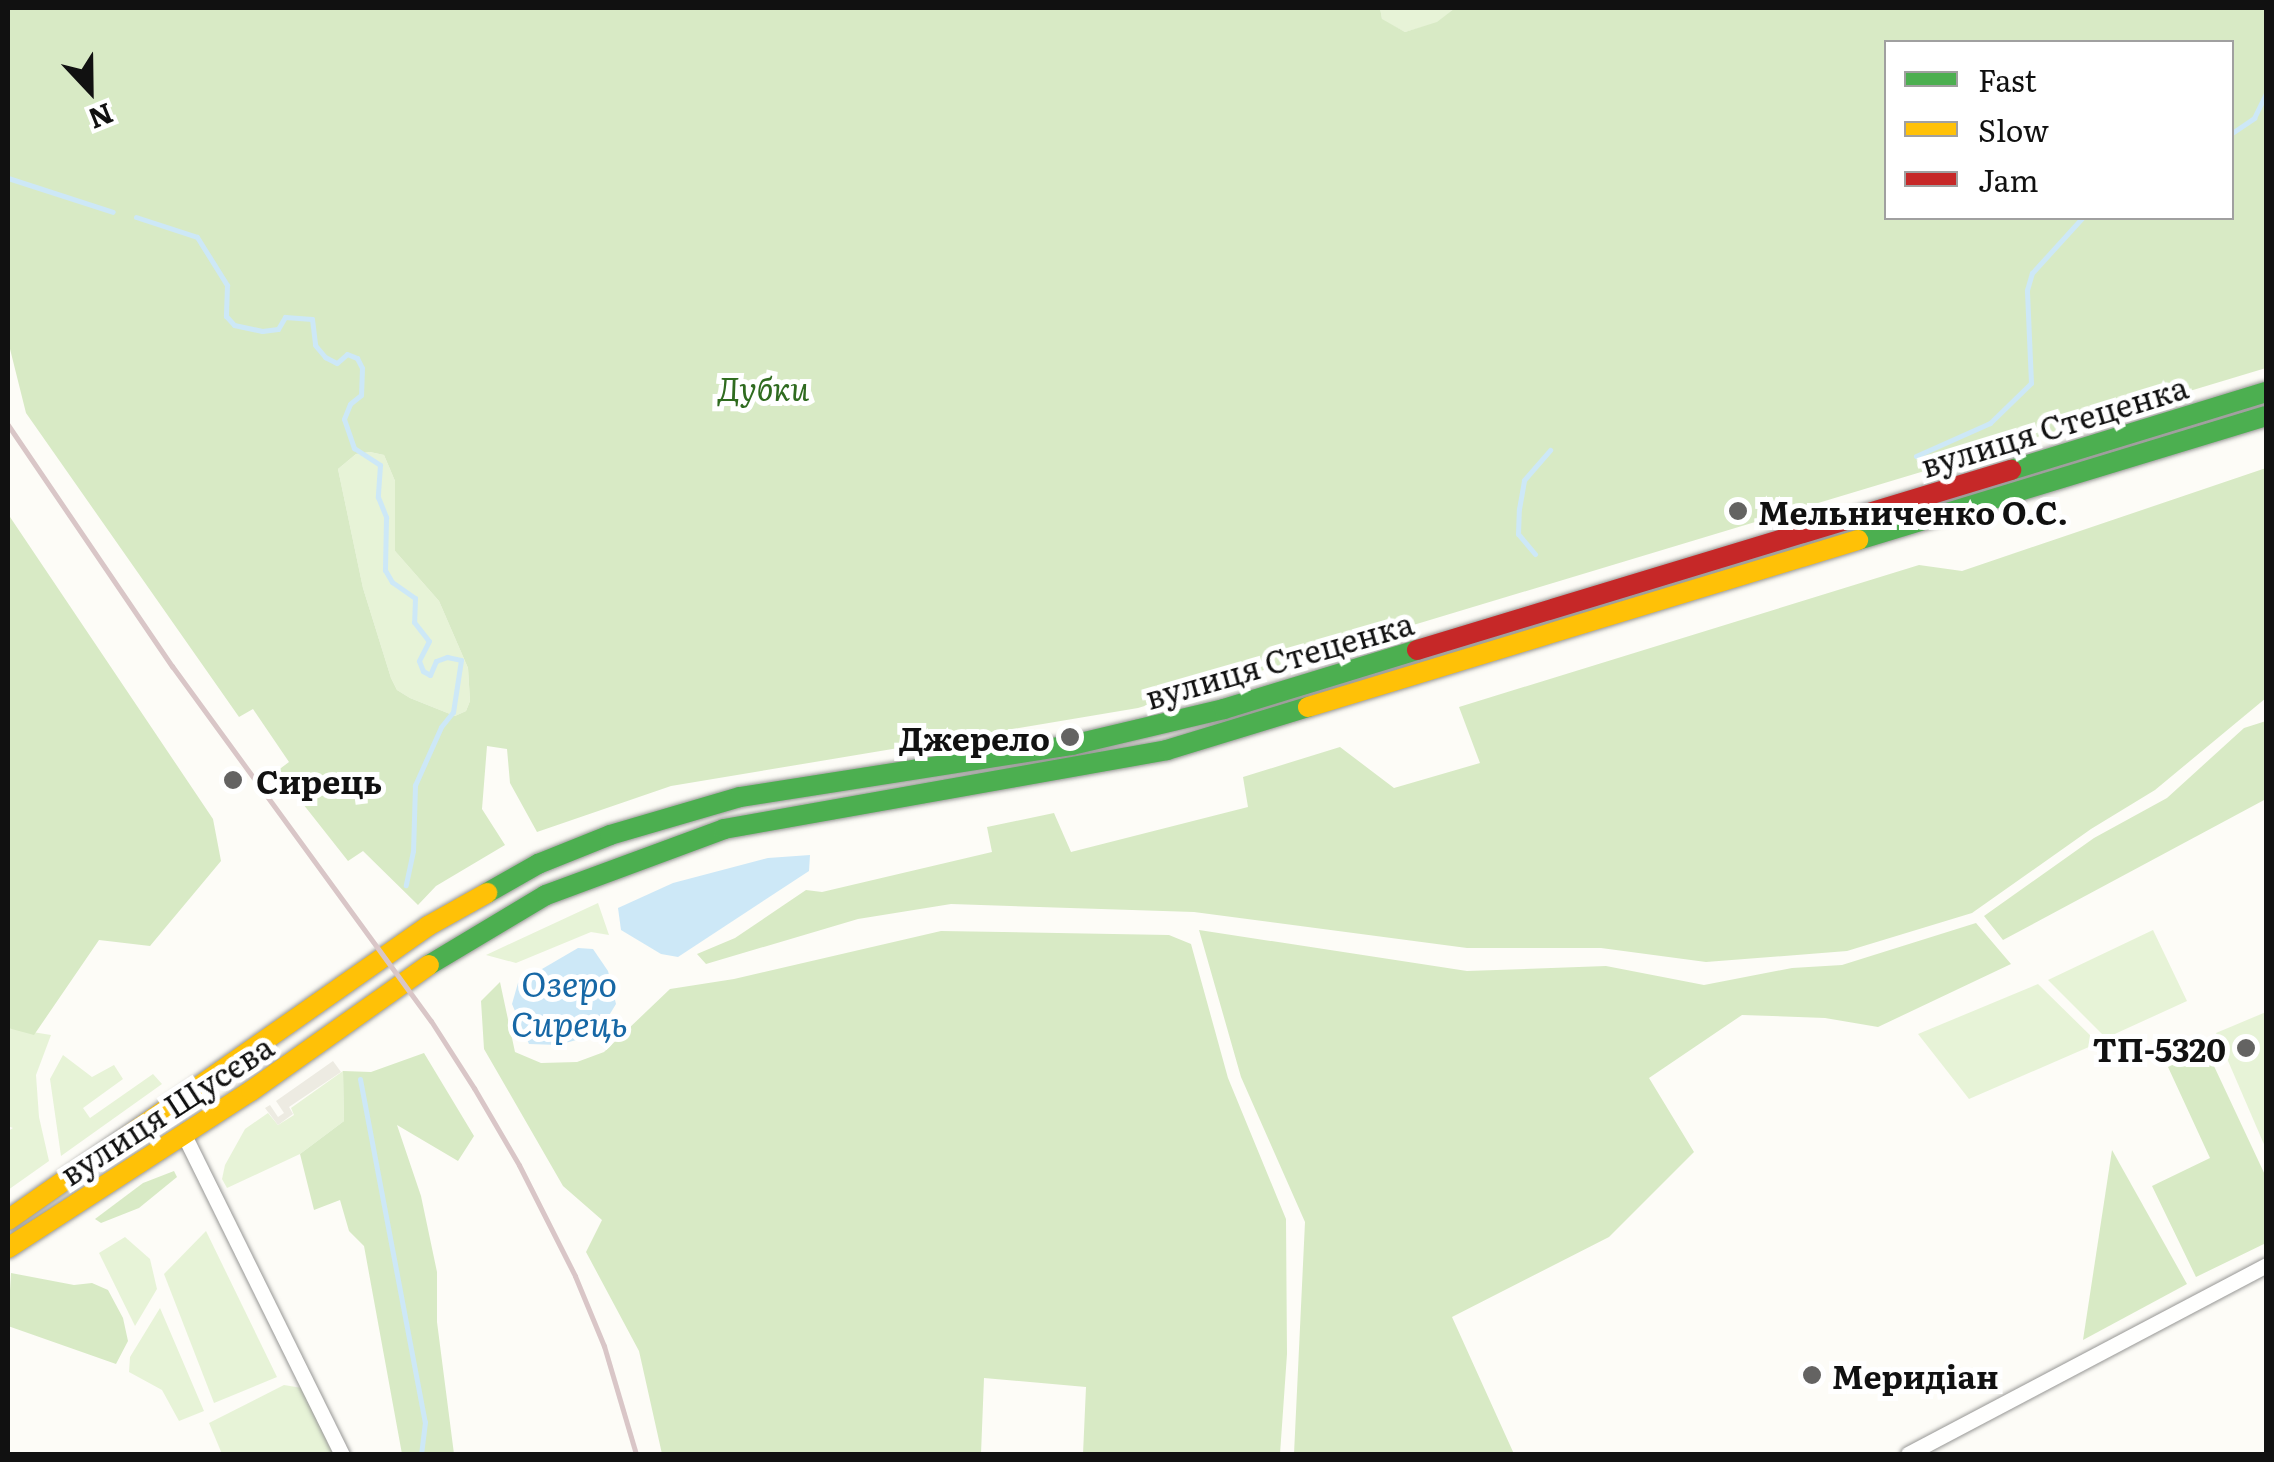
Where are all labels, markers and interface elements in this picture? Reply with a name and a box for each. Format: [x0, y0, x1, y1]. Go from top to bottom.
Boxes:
north arrow [40, 40, 140, 140]
legend [1884, 40, 2234, 220]
text: Fast [1978, 57, 2037, 101]
text: N [82, 94, 120, 142]
text: Slow [1978, 107, 2049, 151]
text: Jam [1978, 157, 2038, 201]
street label: вулиця Стеценка [1916, 366, 2192, 484]
park label: Дубки [717, 368, 809, 406]
place label: Мельниченко О.С. [1758, 492, 2068, 530]
marker: Мельниченко О.С. [1727, 500, 1749, 522]
street label: вулиця Стеценка [1140, 602, 1418, 716]
place label: Джерело [899, 718, 1050, 756]
marker: Джерело [1059, 726, 1081, 748]
place label: Сирець [256, 761, 382, 799]
marker: Сирець [220, 767, 246, 793]
water label: Озеро Сирець [511, 961, 627, 1043]
street label: вулиця Щусєва [52, 1026, 280, 1192]
place label: ТП-5320 [2093, 1029, 2226, 1067]
marker: ТП-5320 [2235, 1037, 2257, 1059]
place label: Меридіан [1832, 1356, 1999, 1394]
marker: Меридіан [1801, 1364, 1823, 1386]

